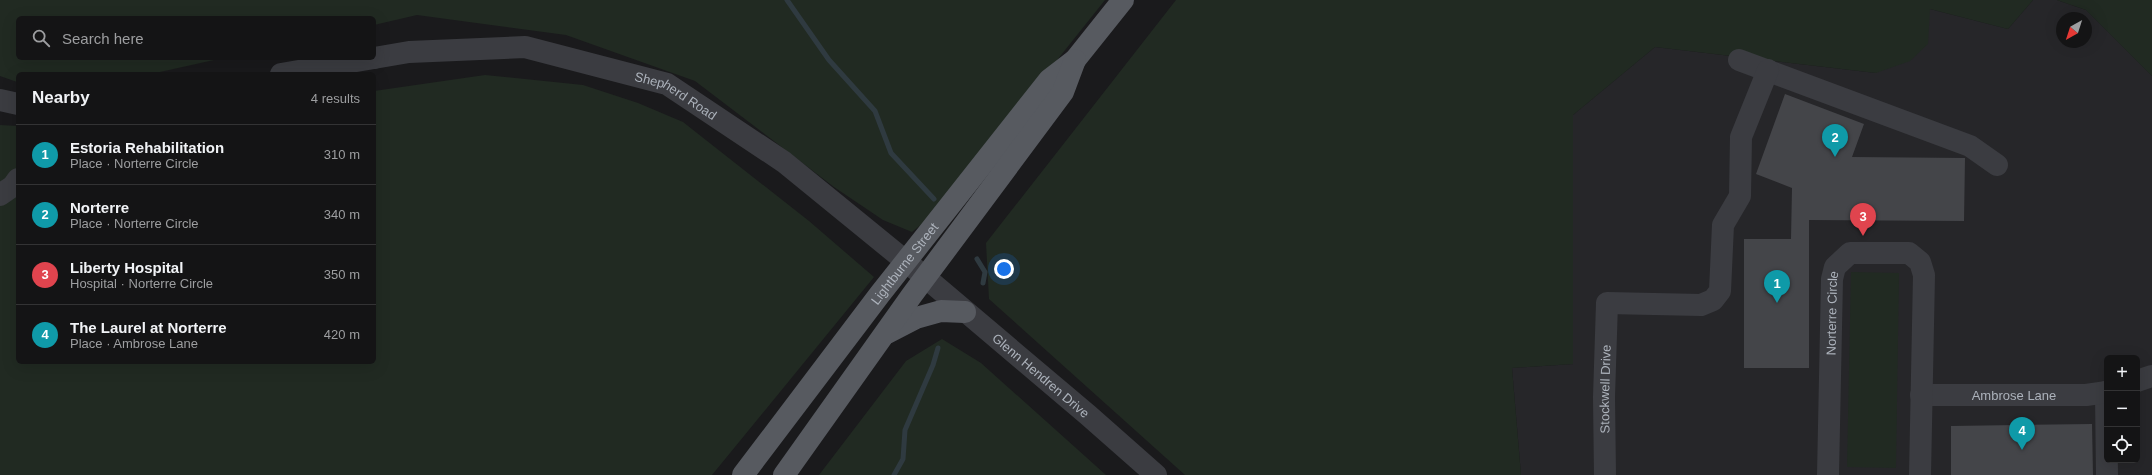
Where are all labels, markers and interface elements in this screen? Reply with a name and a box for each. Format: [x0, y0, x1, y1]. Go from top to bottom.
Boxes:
north arrow [2056, 12, 2092, 48]
search box [16, 16, 376, 60]
icon: search [30, 27, 52, 49]
text: Search here [62, 30, 144, 47]
street label: Shepherd Road [633, 68, 720, 123]
text: Nearby [32, 88, 90, 107]
text: 4 results [311, 91, 360, 106]
pin: 2 [1822, 124, 1848, 157]
text: Estoria Rehabilitation [70, 139, 224, 156]
text: 1 [41, 147, 49, 162]
text: 310 m [324, 147, 360, 162]
text: Place · Norterre Circle [70, 156, 199, 171]
text: Norterre [70, 199, 129, 216]
pin: 3 [1850, 203, 1876, 236]
text: 2 [41, 207, 49, 222]
text: 340 m [324, 207, 360, 222]
text: Place · Norterre Circle [70, 216, 199, 231]
street label: Lightburne Street [867, 219, 941, 307]
text: Liberty Hospital [70, 259, 183, 276]
your location [994, 259, 1014, 279]
text: 3 [41, 267, 49, 282]
text: 350 m [324, 267, 360, 282]
street label: Norterre Circle [1823, 269, 1841, 355]
pin: 1 [1764, 270, 1790, 303]
text: Hospital · Norterre Circle [70, 276, 213, 291]
text: The Laurel at Norterre [70, 319, 227, 336]
text: 4 [41, 327, 49, 342]
text: 420 m [324, 327, 360, 342]
street label: Glenn Hendren Drive [990, 330, 1093, 420]
text: Place · Ambrose Lane [70, 336, 198, 351]
street label: Stockwell Drive [1596, 344, 1613, 434]
map controls [2104, 355, 2140, 463]
button: + [2104, 355, 2140, 391]
street label: Ambrose Lane [1972, 388, 2056, 403]
button: − [2104, 391, 2140, 427]
pin: 4 [2009, 417, 2035, 450]
button: locate [2104, 427, 2140, 463]

